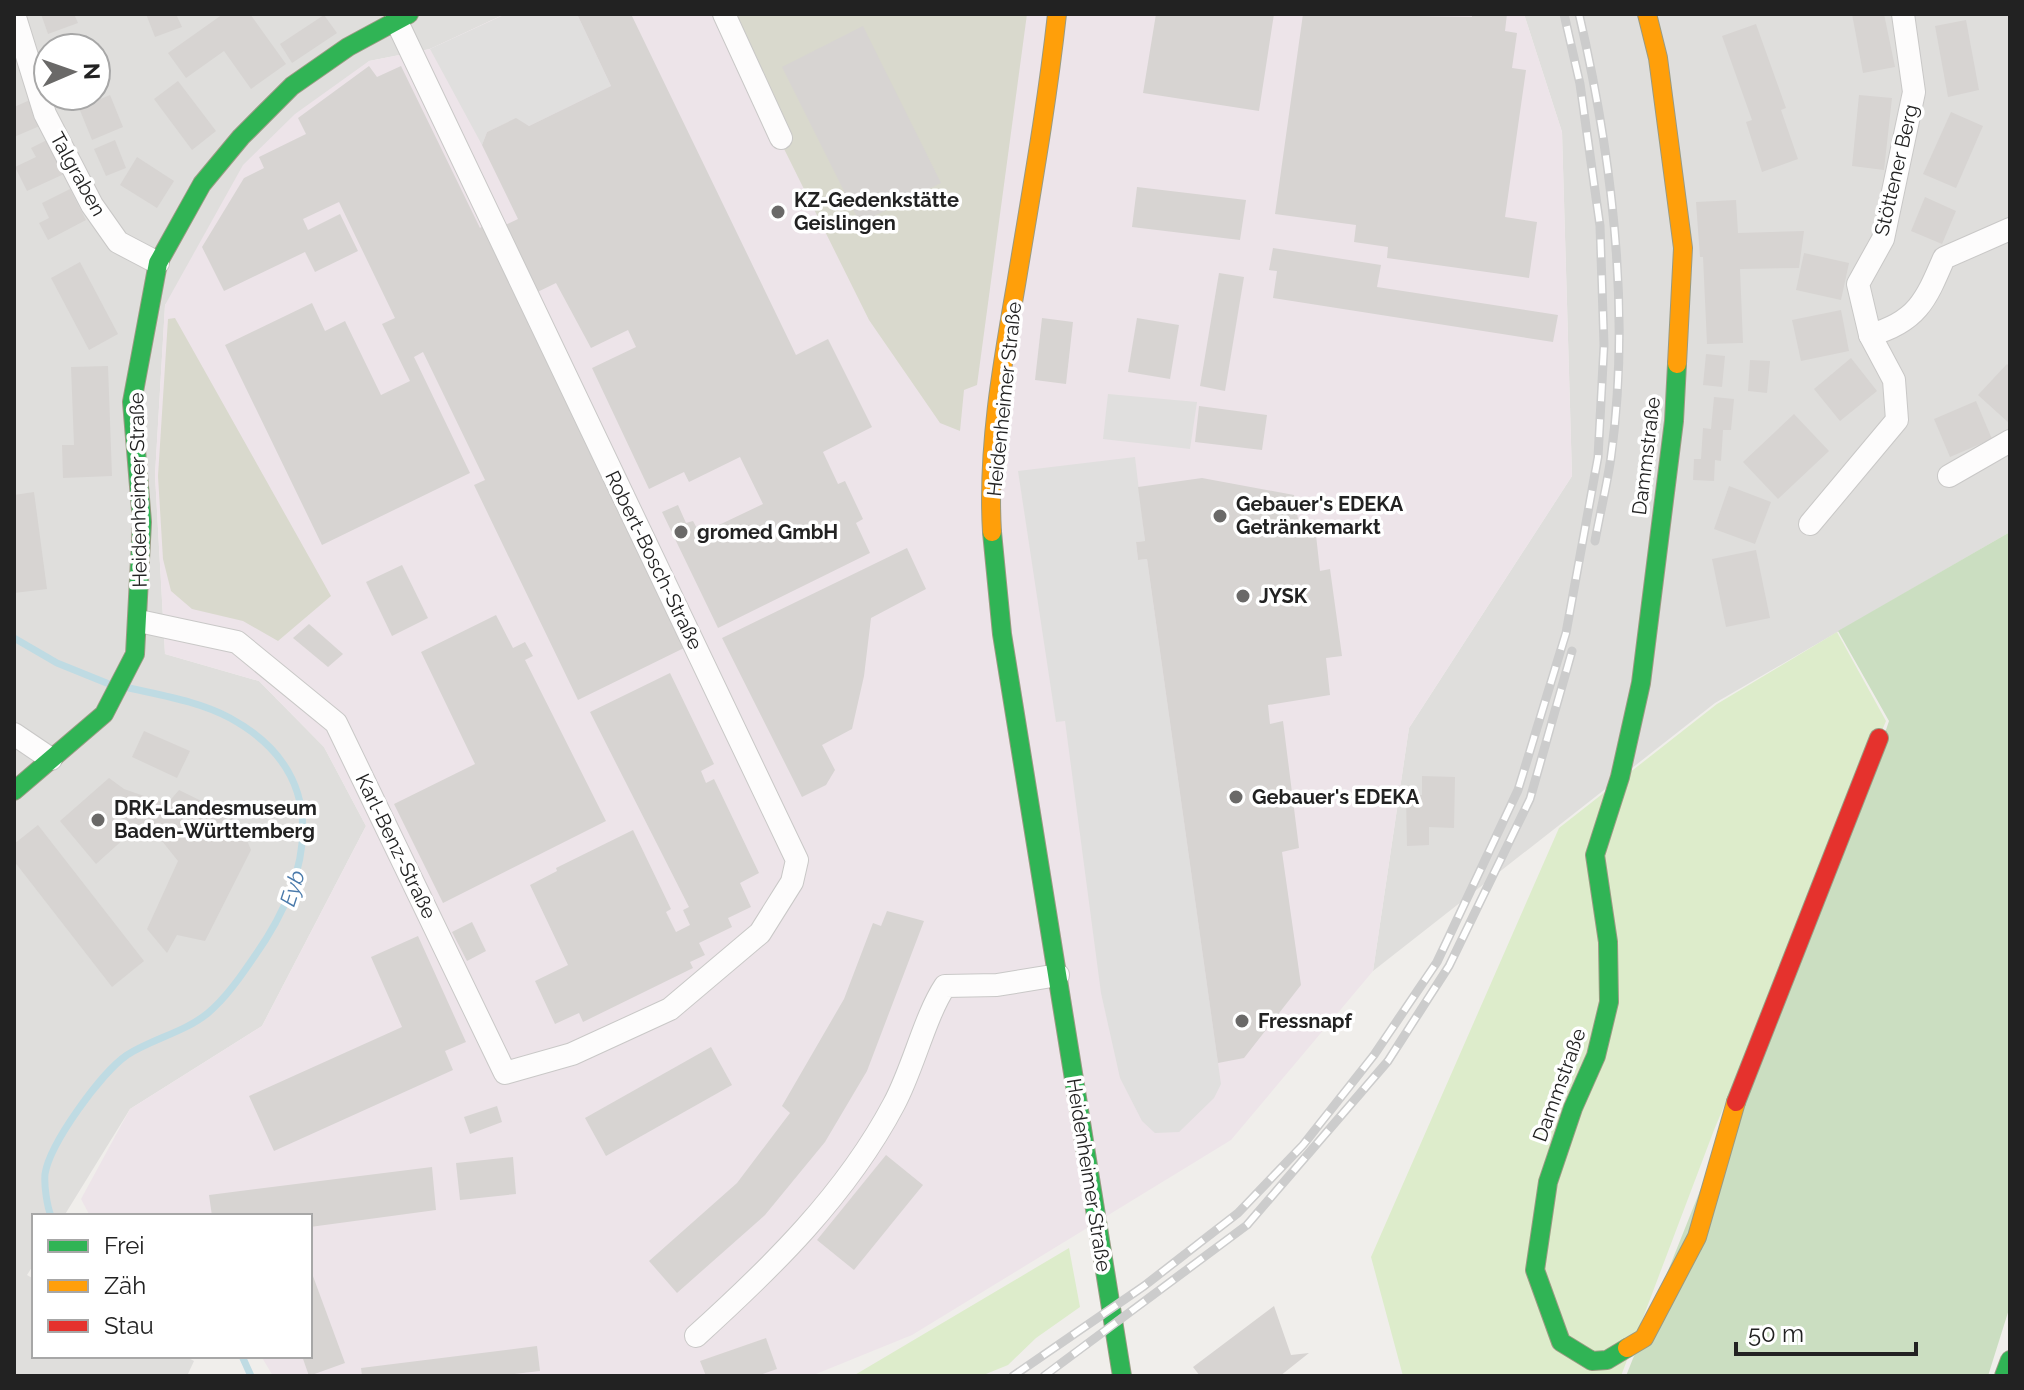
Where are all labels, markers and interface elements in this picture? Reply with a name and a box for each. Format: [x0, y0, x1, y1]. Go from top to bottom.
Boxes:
north arrow [32, 32, 112, 112]
text: N [79, 62, 105, 80]
street label: Stöttener Berg [1869, 102, 1923, 238]
street label: Talgraben [45, 128, 111, 220]
place label: KZ-Gedenkstätte Geislingen [794, 188, 959, 235]
marker: KZ-Gedenkstätte Geislingen [769, 203, 787, 221]
street label: Heidenheimer Straße [982, 300, 1026, 497]
street label: Heidenheimer Straße [124, 392, 152, 588]
street label: Dammstraße [1627, 395, 1665, 516]
street label: Robert-Bosch-Straße [600, 467, 708, 654]
place label: Gebauer's EDEKA Getränkemarkt [1236, 492, 1404, 539]
marker: Gebauer's EDEKA Getränkemarkt [1211, 507, 1229, 525]
place label: gromed GmbH [697, 520, 838, 544]
marker: gromed GmbH [672, 523, 690, 541]
place label: JYSK [1259, 584, 1308, 608]
marker: JYSK [1234, 587, 1252, 605]
street label: Karl-Benz-Straße [351, 770, 442, 923]
place label: Gebauer's EDEKA [1252, 785, 1420, 809]
marker: Gebauer's EDEKA [1227, 788, 1245, 806]
place label: DRK-Landesmuseum Baden-Württemberg [114, 796, 317, 843]
marker: DRK-Landesmuseum Baden-Württemberg [89, 811, 107, 829]
water label: Eyb [274, 867, 310, 909]
place label: Fressnapf [1258, 1009, 1352, 1033]
marker: Fressnapf [1233, 1012, 1251, 1030]
street label: Dammstraße [1527, 1025, 1591, 1145]
street label: Heidenheimer Straße [1062, 1077, 1116, 1274]
legend [32, 1214, 312, 1358]
text: Frei [104, 1231, 145, 1260]
text: Zäh [104, 1271, 146, 1300]
scale bar [1736, 1306, 1916, 1356]
text: Stau [104, 1311, 154, 1340]
text: 50 m [1748, 1319, 1804, 1348]

